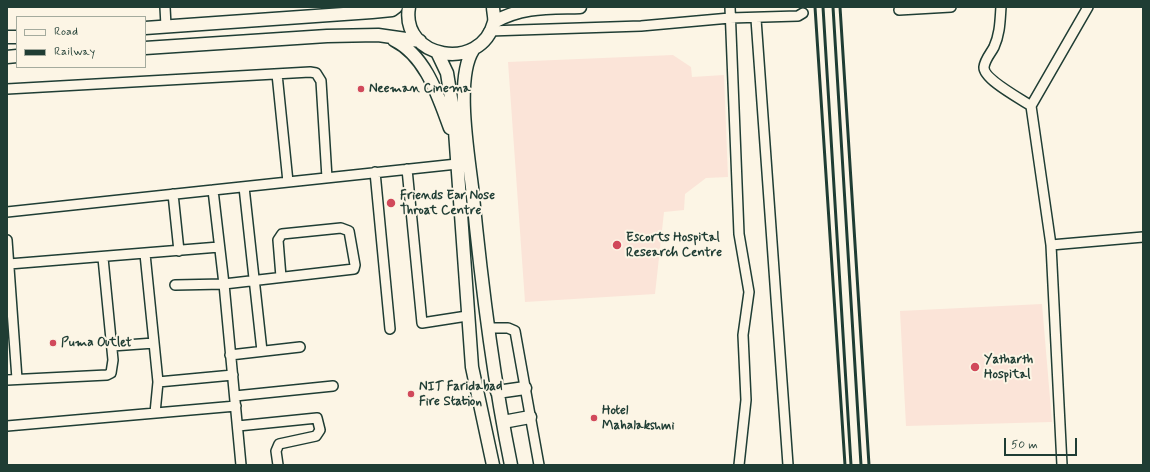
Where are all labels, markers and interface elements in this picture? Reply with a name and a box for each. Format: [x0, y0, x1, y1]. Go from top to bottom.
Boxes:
legend [16, 16, 146, 68]
text: Road [54, 24, 78, 40]
text: Railway [54, 44, 95, 60]
place label: Neeman Cinema [369, 81, 471, 97]
marker: Neeman Cinema [356, 84, 366, 94]
place label: Friends Ear Nose Throat Centre [400, 188, 495, 219]
marker: Friends Ear Nose Throat Centre [385, 197, 397, 209]
place label: Escorts Hospital Research Centre [626, 230, 722, 261]
marker: Escorts Hospital Research Centre [611, 239, 623, 251]
place label: Puma Outlet [61, 335, 132, 351]
marker: Puma Outlet [48, 338, 58, 348]
place label: Yatharth Hospital [984, 352, 1033, 383]
marker: Yatharth Hospital [969, 361, 981, 373]
place label: NIT Faridabad Fire Station [419, 379, 503, 410]
marker: NIT Faridabad Fire Station [406, 389, 416, 399]
place label: Hotel Mahalakshmi [602, 403, 674, 434]
marker: Hotel Mahalakshmi [589, 413, 599, 423]
scale bar [1006, 430, 1079, 456]
text: 50 m [1011, 437, 1038, 453]

